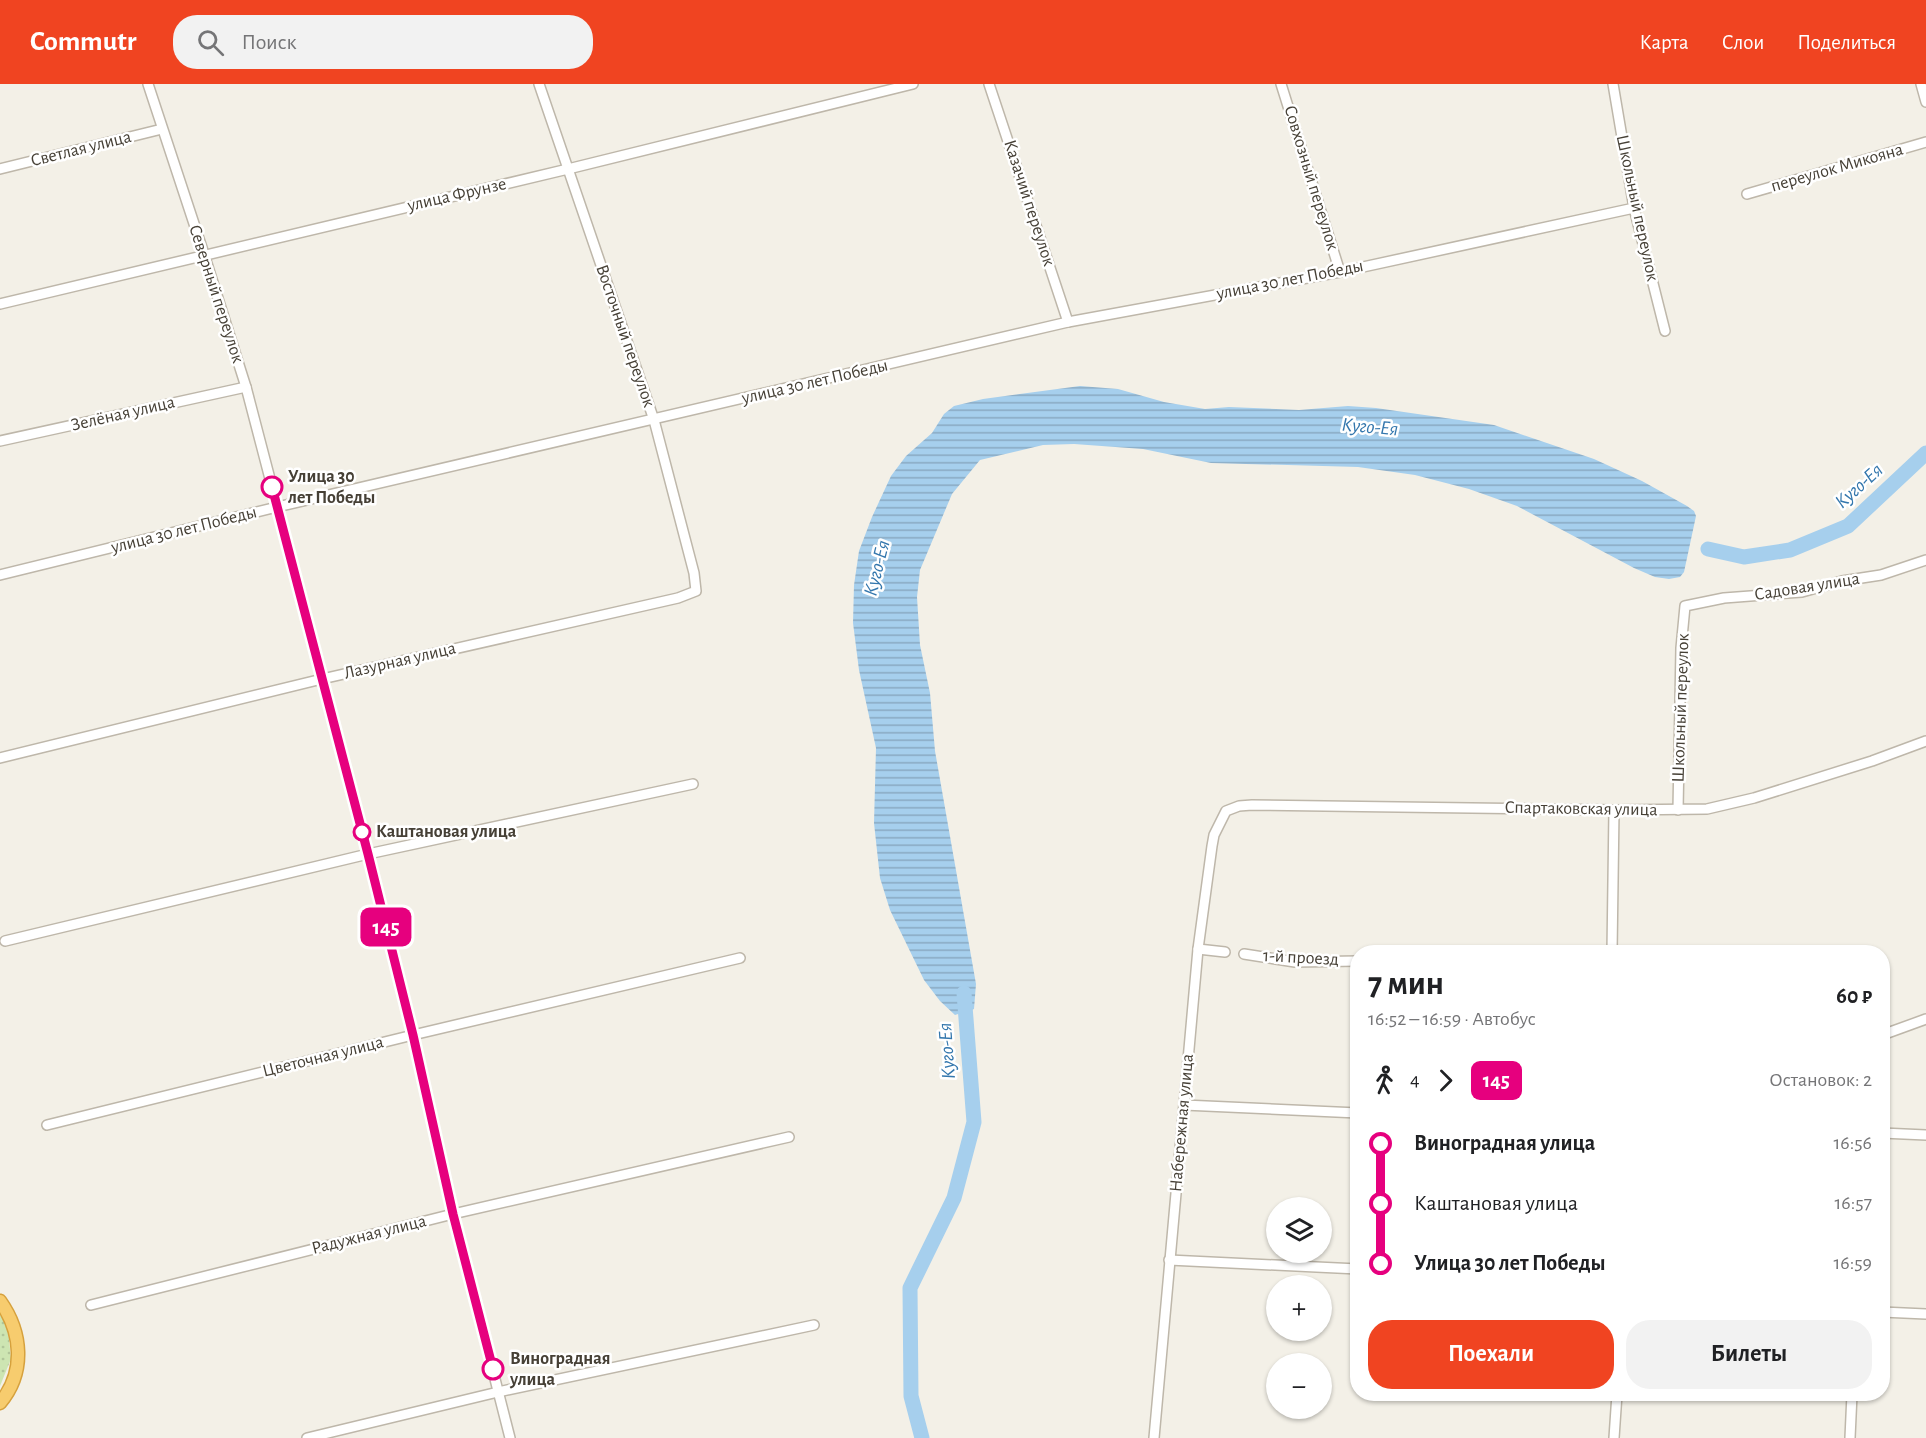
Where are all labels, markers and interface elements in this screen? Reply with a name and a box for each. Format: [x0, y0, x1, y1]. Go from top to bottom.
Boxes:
search box [173, 15, 593, 69]
icon: search [194, 26, 227, 59]
text: Commutr [30, 28, 137, 56]
text: Поиск [242, 31, 297, 53]
text: Карта [1639, 32, 1689, 53]
text: Слои [1722, 32, 1764, 53]
text: Поделиться [1797, 32, 1896, 53]
street label: Совхозный переулок [1280, 103, 1342, 253]
street label: Светлая улица [29, 128, 133, 170]
street label: Школьный переулок [1613, 133, 1661, 284]
street label: Казачий переулок [1000, 138, 1058, 269]
street label: переулок Микояна [1769, 141, 1905, 195]
street label: улица Фрунзе [405, 175, 508, 215]
street label: Северный переулок [185, 223, 247, 366]
street label: улица 30 лет Победы [1214, 256, 1365, 303]
street label: Восточный переулок [592, 262, 658, 410]
street label: улица 30 лет Победы [739, 355, 890, 408]
street label: Зелёная улица [69, 393, 177, 435]
water label: Куго-Ея [1341, 415, 1399, 439]
water label: Куго-Ея [1831, 460, 1887, 512]
place label: Улица 30 лет Победы [288, 468, 375, 507]
marker: Улица 30 лет Победы [261, 476, 283, 498]
street label: улица 30 лет Победы [108, 502, 259, 557]
water label: Куго-Ея [860, 538, 894, 598]
street label: Садовая улица [1753, 570, 1861, 604]
street label: Школьный переулок [1669, 632, 1693, 783]
street label: Лазурная улица [342, 639, 458, 683]
street label: Спартаковская улица [1504, 799, 1658, 819]
marker: Каштановая улица [353, 823, 371, 841]
place label: Каштановая улица [376, 823, 517, 841]
line badge: 145 [352, 908, 420, 946]
text: 145 [372, 917, 400, 938]
street label: 1-й проезд [1263, 947, 1339, 969]
text: 7 мин [1368, 968, 1444, 1001]
text: 60 ₽ [1836, 985, 1872, 1007]
text: 16:52 – 16:59 · Автобус [1368, 1009, 1536, 1029]
water label: Куго-Ея [935, 1022, 959, 1080]
street label: Цветочная улица [261, 1033, 385, 1081]
street label: Набережная улица [1166, 1053, 1197, 1193]
icon: walk [1368, 1064, 1401, 1097]
icon: forward [1429, 1064, 1462, 1097]
text: 4 [1410, 1070, 1420, 1090]
text: 145 [1483, 1070, 1510, 1091]
text: Остановок: 2 [1769, 1070, 1872, 1090]
text: Виноградная улица [1414, 1132, 1595, 1154]
text: 16:56 [1833, 1133, 1872, 1153]
text: Каштановая улица [1414, 1192, 1578, 1214]
text: 16:57 [1834, 1193, 1872, 1213]
map controls [1266, 1197, 1332, 1419]
button: layers [1266, 1197, 1332, 1263]
street label: Радужная улица [310, 1212, 428, 1258]
text: Улица 30 лет Победы [1414, 1252, 1606, 1274]
text: 16:59 [1833, 1253, 1872, 1273]
button: + [1266, 1275, 1332, 1341]
button: Поехали [1368, 1320, 1614, 1389]
button: Билеты [1626, 1320, 1872, 1389]
place label: Виноградная улица [509, 1350, 611, 1389]
button: − [1266, 1353, 1332, 1419]
marker: Виноградная улица [482, 1358, 504, 1380]

